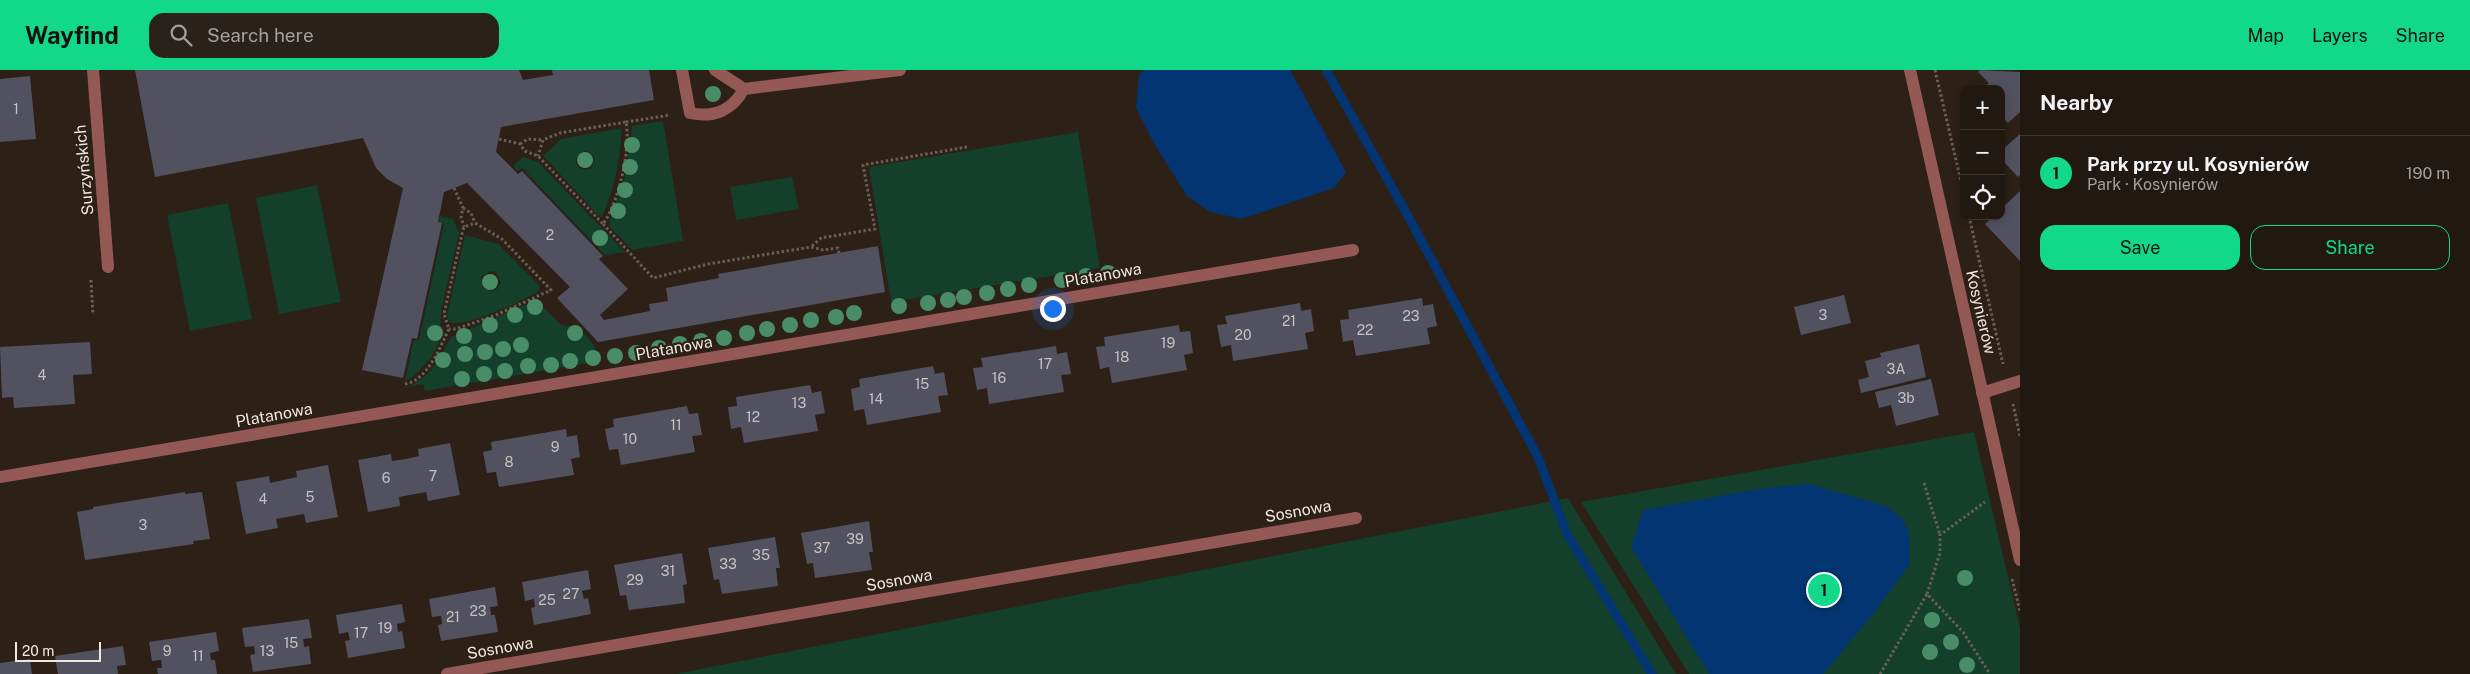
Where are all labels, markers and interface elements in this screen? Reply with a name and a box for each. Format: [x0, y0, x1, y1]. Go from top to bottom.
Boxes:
search box [149, 13, 499, 58]
text: Wayfind [25, 21, 119, 49]
icon: search [167, 21, 195, 49]
text: Search here [207, 24, 314, 46]
text: Map [2248, 25, 2284, 46]
text: Layers [2312, 25, 2368, 46]
text: Share [2396, 25, 2445, 46]
map controls [1960, 85, 2005, 220]
button: + [1960, 85, 2005, 130]
text: Nearby [2040, 90, 2113, 115]
house number: 1 [13, 101, 19, 117]
street label: Surzyńskich [71, 124, 97, 216]
button: − [1960, 130, 2005, 175]
text: Park przy ul. Kosynierów [2087, 153, 2309, 175]
text: 1 [2053, 164, 2059, 183]
text: 190 m [2406, 164, 2450, 183]
button: locate [1960, 175, 2005, 220]
text: Park · Kosynierów [2087, 175, 2218, 194]
button: Save [2040, 225, 2240, 270]
button: Share [2250, 225, 2450, 270]
house number: 2 [546, 227, 554, 243]
street label: Platanowa [1063, 259, 1143, 291]
street label: Kosynierów [1962, 268, 2000, 356]
your location [1040, 296, 1066, 322]
house number: 3 [1819, 307, 1828, 323]
house number: 23 [1402, 308, 1420, 324]
house number: 21 [1282, 313, 1296, 329]
house number: 22 [1357, 322, 1373, 338]
house number: 20 [1235, 327, 1251, 343]
street label: Platanowa [634, 332, 714, 364]
house number: 19 [1161, 335, 1175, 351]
house number: 18 [1115, 349, 1129, 365]
house number: 17 [1038, 356, 1052, 372]
house number: 3A [1887, 361, 1905, 377]
house number: 4 [38, 367, 47, 383]
house number: 16 [992, 370, 1006, 386]
house number: 15 [915, 376, 929, 392]
house number: 3b [1897, 390, 1915, 406]
house number: 14 [869, 391, 883, 407]
house number: 13 [792, 395, 806, 411]
street label: Platanowa [234, 399, 314, 431]
house number: 12 [746, 409, 760, 425]
house number: 11 [670, 417, 682, 433]
house number: 10 [623, 431, 637, 447]
house number: 9 [551, 439, 560, 455]
house number: 8 [504, 454, 514, 470]
house number: 7 [429, 468, 437, 484]
house number: 6 [382, 470, 391, 486]
house number: 5 [306, 489, 315, 505]
house number: 4 [259, 491, 268, 507]
street label: Sosnowa [1263, 496, 1333, 526]
house number: 3 [139, 517, 148, 533]
house number: 39 [846, 531, 864, 547]
house number: 37 [814, 540, 830, 556]
house number: 35 [752, 547, 770, 563]
house number: 33 [719, 556, 737, 572]
house number: 31 [661, 563, 675, 579]
street label: Sosnowa [864, 565, 934, 595]
pin: 1 [1808, 571, 1840, 609]
house number: 29 [626, 572, 644, 588]
house number: 27 [563, 586, 579, 602]
house number: 25 [538, 592, 556, 608]
house number: 23 [469, 603, 487, 619]
house number: 21 [446, 609, 460, 625]
house number: 19 [378, 620, 392, 636]
house number: 17 [354, 625, 368, 641]
street label: Sosnowa [465, 633, 535, 663]
house number: 15 [284, 635, 298, 651]
scale bar [15, 639, 101, 662]
text: 20 m [22, 643, 54, 659]
house number: 9 [163, 643, 172, 659]
house number: 13 [260, 643, 274, 659]
house number: 11 [192, 648, 204, 664]

